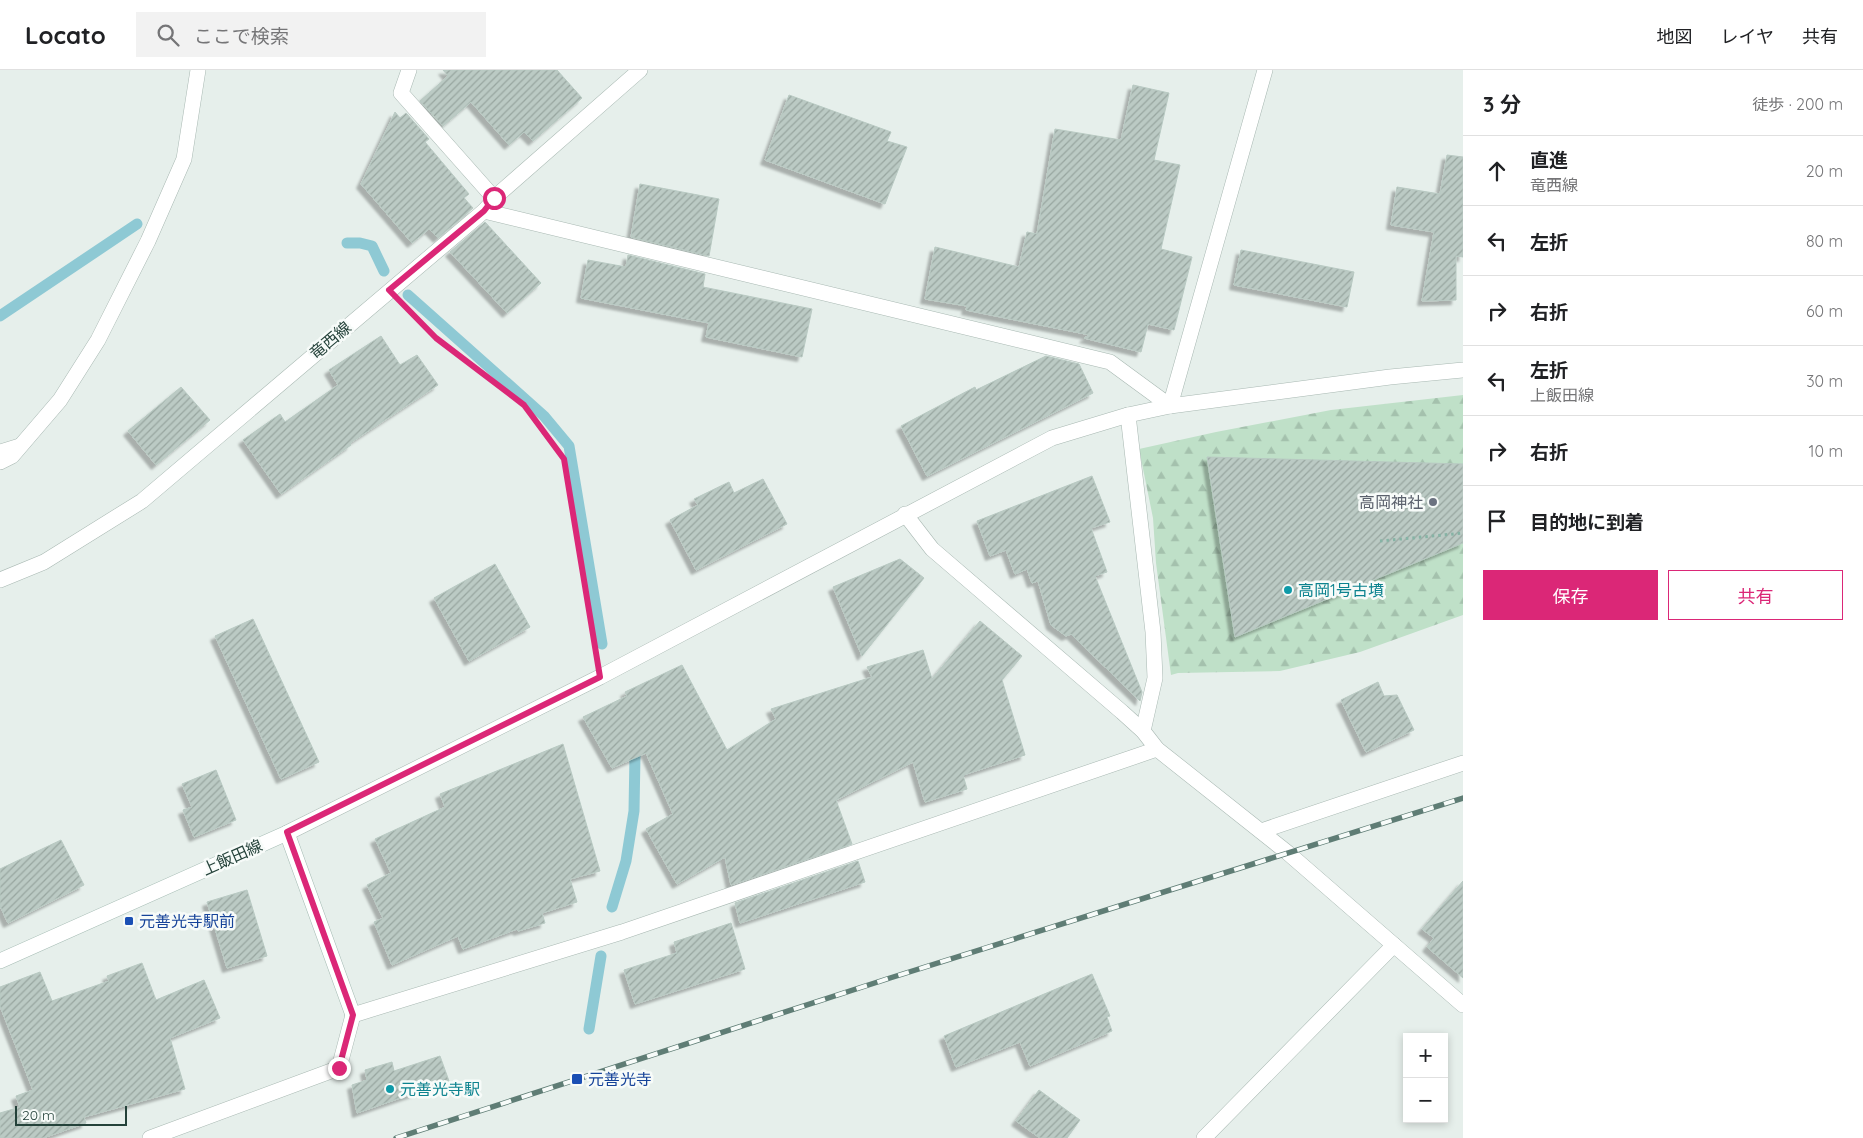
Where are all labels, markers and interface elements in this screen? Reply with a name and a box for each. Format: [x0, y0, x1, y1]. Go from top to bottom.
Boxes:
search box [136, 12, 486, 57]
text: Locato [25, 20, 106, 50]
icon: search [154, 21, 182, 49]
text: ここで検索 [194, 24, 289, 48]
text: 地図 [1657, 25, 1693, 48]
text: レイヤ [1721, 25, 1774, 48]
text: 共有 [1802, 25, 1838, 48]
text: 3 分 [1483, 91, 1521, 117]
text: 徒歩 · 200 m [1752, 94, 1843, 114]
text: 直進 [1530, 148, 1568, 172]
icon: ahead [1483, 157, 1511, 185]
text: 20 m [1806, 161, 1843, 181]
text: 竜西線 [1530, 175, 1578, 195]
route start [483, 187, 506, 210]
icon: left [1483, 227, 1511, 255]
text: 左折 [1530, 230, 1568, 254]
text: 80 m [1806, 231, 1843, 251]
icon: right [1483, 297, 1511, 325]
text: 右折 [1530, 300, 1568, 324]
text: 60 m [1806, 301, 1843, 321]
street label: 竜西線 [305, 317, 355, 363]
text: 左折 [1530, 358, 1568, 382]
icon: left [1483, 367, 1511, 395]
text: 30 m [1806, 371, 1843, 391]
text: 上飯田線 [1530, 385, 1594, 405]
icon: right [1483, 437, 1511, 465]
text: 右折 [1530, 440, 1568, 464]
text: 10 m [1809, 441, 1843, 461]
place label: 高岡神社 [1359, 492, 1423, 512]
marker: 高岡神社 [1427, 496, 1439, 508]
icon: arrive [1483, 507, 1511, 535]
text: 目的地に到着 [1530, 510, 1644, 534]
button: 保存 [1483, 570, 1658, 620]
button: 共有 [1668, 570, 1843, 620]
place label: 高岡1号古墳 [1298, 580, 1384, 600]
marker: 高岡1号古墳 [1282, 584, 1294, 596]
street label: 上飯田線 [199, 835, 265, 879]
place label: 元善光寺駅前 [139, 911, 235, 931]
marker: 元善光寺駅前 [123, 915, 135, 927]
map controls [1403, 1033, 1448, 1123]
button: + [1403, 1033, 1448, 1078]
route end [328, 1057, 351, 1080]
place label: 元善光寺 [588, 1069, 652, 1089]
marker: 元善光寺 [570, 1072, 584, 1086]
button: − [1403, 1078, 1448, 1123]
place label: 元善光寺駅 [400, 1079, 480, 1099]
marker: 元善光寺駅 [384, 1083, 396, 1095]
scale bar [15, 1103, 128, 1126]
text: 20 m [22, 1106, 55, 1124]

